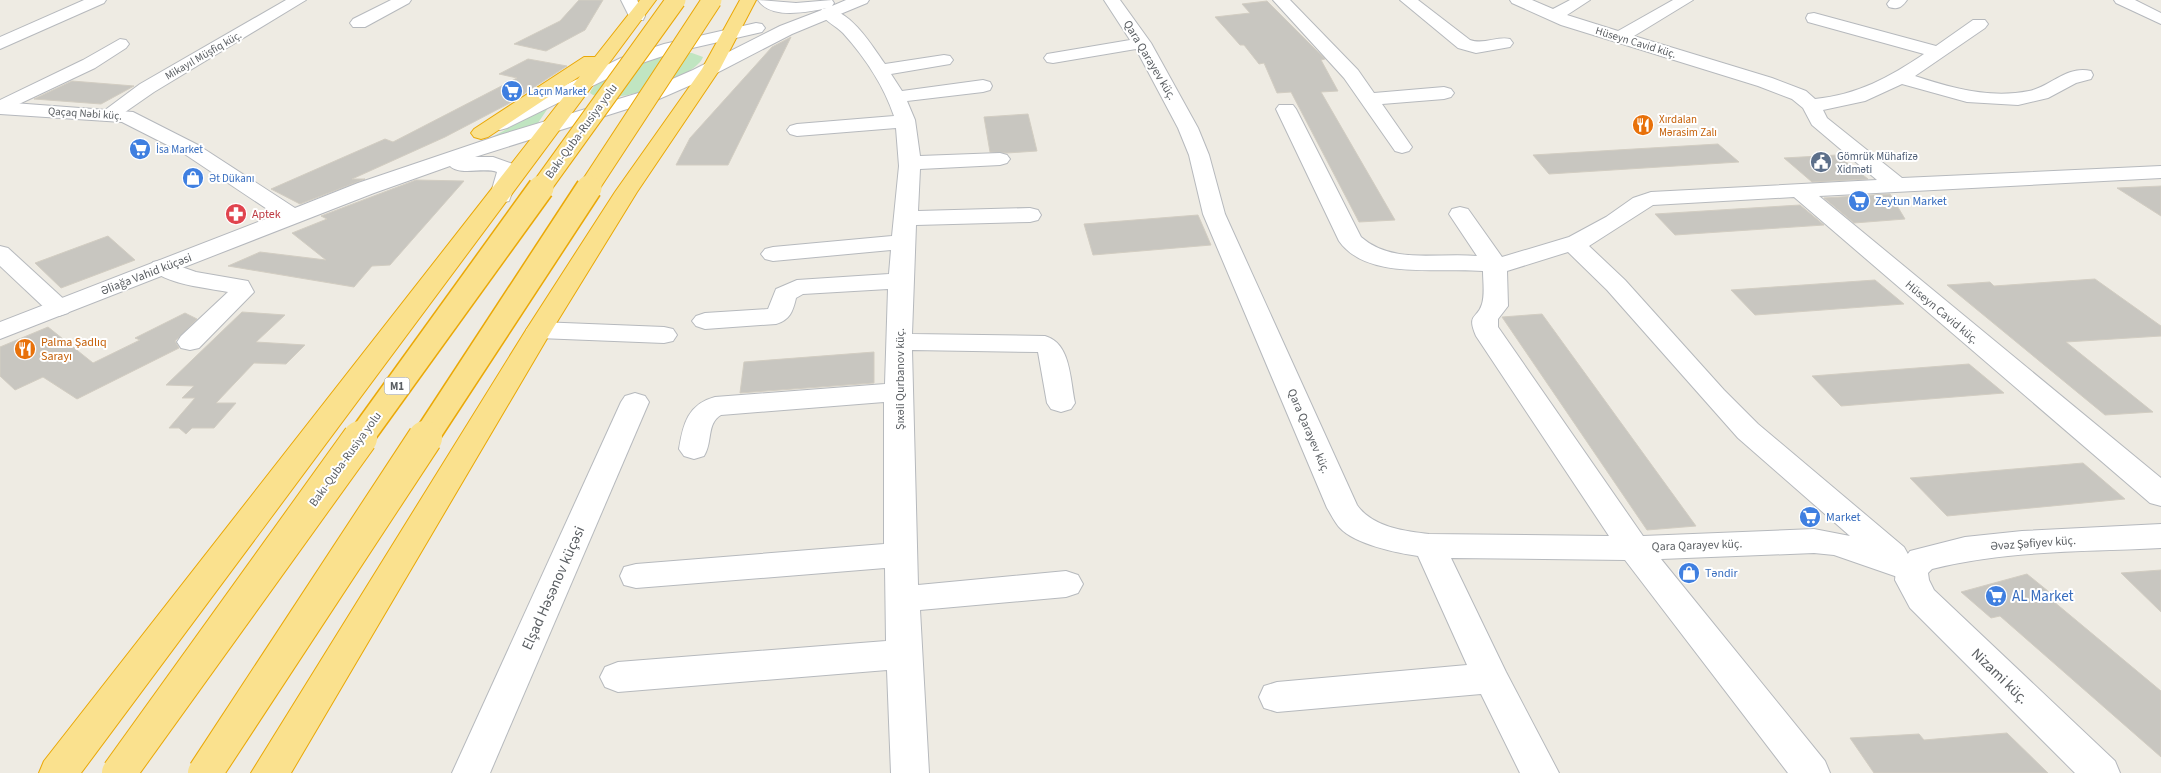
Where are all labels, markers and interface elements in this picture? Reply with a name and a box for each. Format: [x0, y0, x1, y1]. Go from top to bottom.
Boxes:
street label: Qara Qarayev küç. [1119, 17, 1180, 103]
street label: Hüseyn Cavid küç. [1594, 23, 1678, 62]
street label: Mikayıl Müşfiq küç. [162, 27, 245, 84]
supermarket icon: Laçın Market [500, 79, 524, 103]
street label: Bakı-Quba-Rusiya yolu [541, 80, 622, 182]
place label: Laçın Market [528, 84, 587, 99]
street label: Qaçaq Nəbi küç. [47, 103, 123, 124]
place label: Xırdalan Mərasim Zalı [1659, 112, 1717, 140]
restaurant icon: Xırdalan Mərasim Zalı [1631, 113, 1655, 137]
supermarket icon: İsa Market [128, 137, 152, 161]
place label: İsa Market [156, 142, 203, 157]
place label: Gömrük Mühafizə Xidməti [1837, 149, 1918, 177]
public building icon: Gömrük Mühafizə Xidməti [1809, 150, 1833, 174]
shop icon: Ət Dükanı [181, 166, 205, 190]
place label: Ət Dükanı [209, 171, 254, 186]
supermarket icon: Zeytun Market [1847, 189, 1871, 213]
place label: Zeytun Market [1875, 193, 1947, 210]
pharmacy icon: Aptek [224, 202, 248, 226]
place label: Aptek [252, 206, 281, 223]
street label: Əliağa Vahid küçəsi [98, 249, 194, 300]
street label: Hüseyn Cavid küç. [1901, 277, 1982, 348]
street label: Şıxəli Qurbanov küç. [892, 328, 909, 430]
place label: Palma Şadlıq Sarayı [41, 334, 107, 365]
restaurant icon: Palma Şadlıq Sarayı [13, 337, 37, 361]
road number: M1 [384, 378, 410, 394]
street label: Qara Qarayev küç. [1283, 386, 1334, 476]
street label: Bakı-Quba-Rusiya yolu [305, 408, 386, 510]
supermarket icon: Market [1798, 505, 1822, 529]
place label: Market [1826, 509, 1861, 526]
street label: Elşad Həsənov küçəsi [517, 523, 590, 654]
street label: Əvəz Şəfiyev küç. [1990, 532, 2076, 555]
street label: Qara Qarayev küç. [1651, 535, 1743, 556]
shop icon: Təndir [1677, 561, 1701, 585]
place label: Təndir [1705, 565, 1739, 582]
supermarket icon: AL Market [1984, 584, 2008, 608]
place label: AL Market [2012, 586, 2074, 607]
street label: Nizami küç. [1966, 644, 2033, 709]

